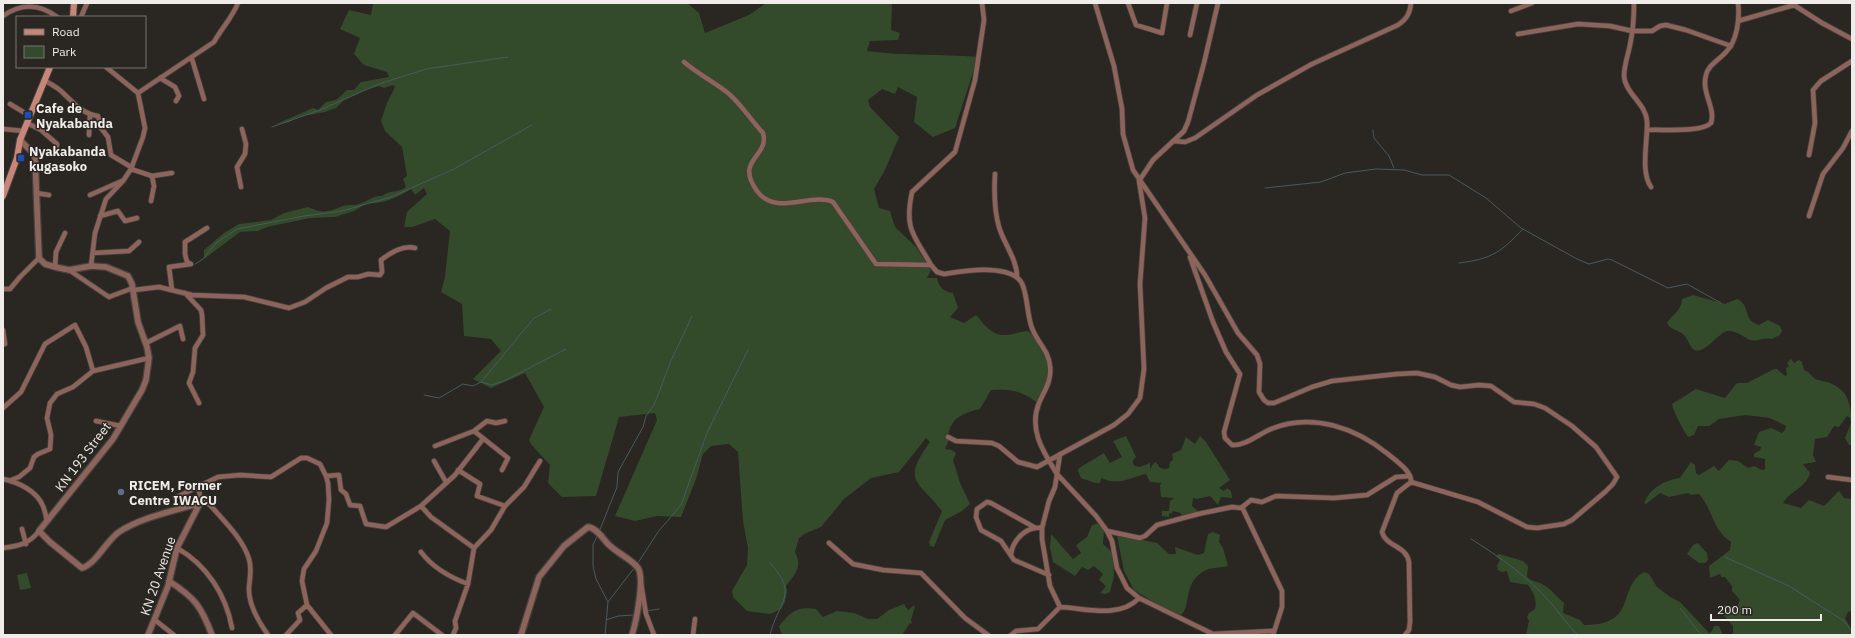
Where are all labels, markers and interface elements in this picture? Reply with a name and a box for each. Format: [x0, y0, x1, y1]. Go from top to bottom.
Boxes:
legend [16, 16, 146, 68]
text: Road [52, 24, 80, 39]
text: Park [52, 44, 77, 59]
place label: Cafe de Nyakabanda [36, 100, 113, 132]
marker: Cafe de Nyakabanda [23, 110, 33, 120]
place label: Nyakabanda kugasoko [29, 143, 106, 175]
marker: Nyakabanda kugasoko [16, 153, 26, 163]
street label: KN 193 Street [51, 419, 115, 495]
place label: RICEM, Former Centre IWACU [129, 477, 221, 509]
marker: RICEM, Former Centre IWACU [116, 487, 126, 497]
street label: KN 20 Avenue [137, 534, 179, 618]
scale bar [1711, 596, 1821, 622]
text: 200 m [1717, 602, 1752, 617]

